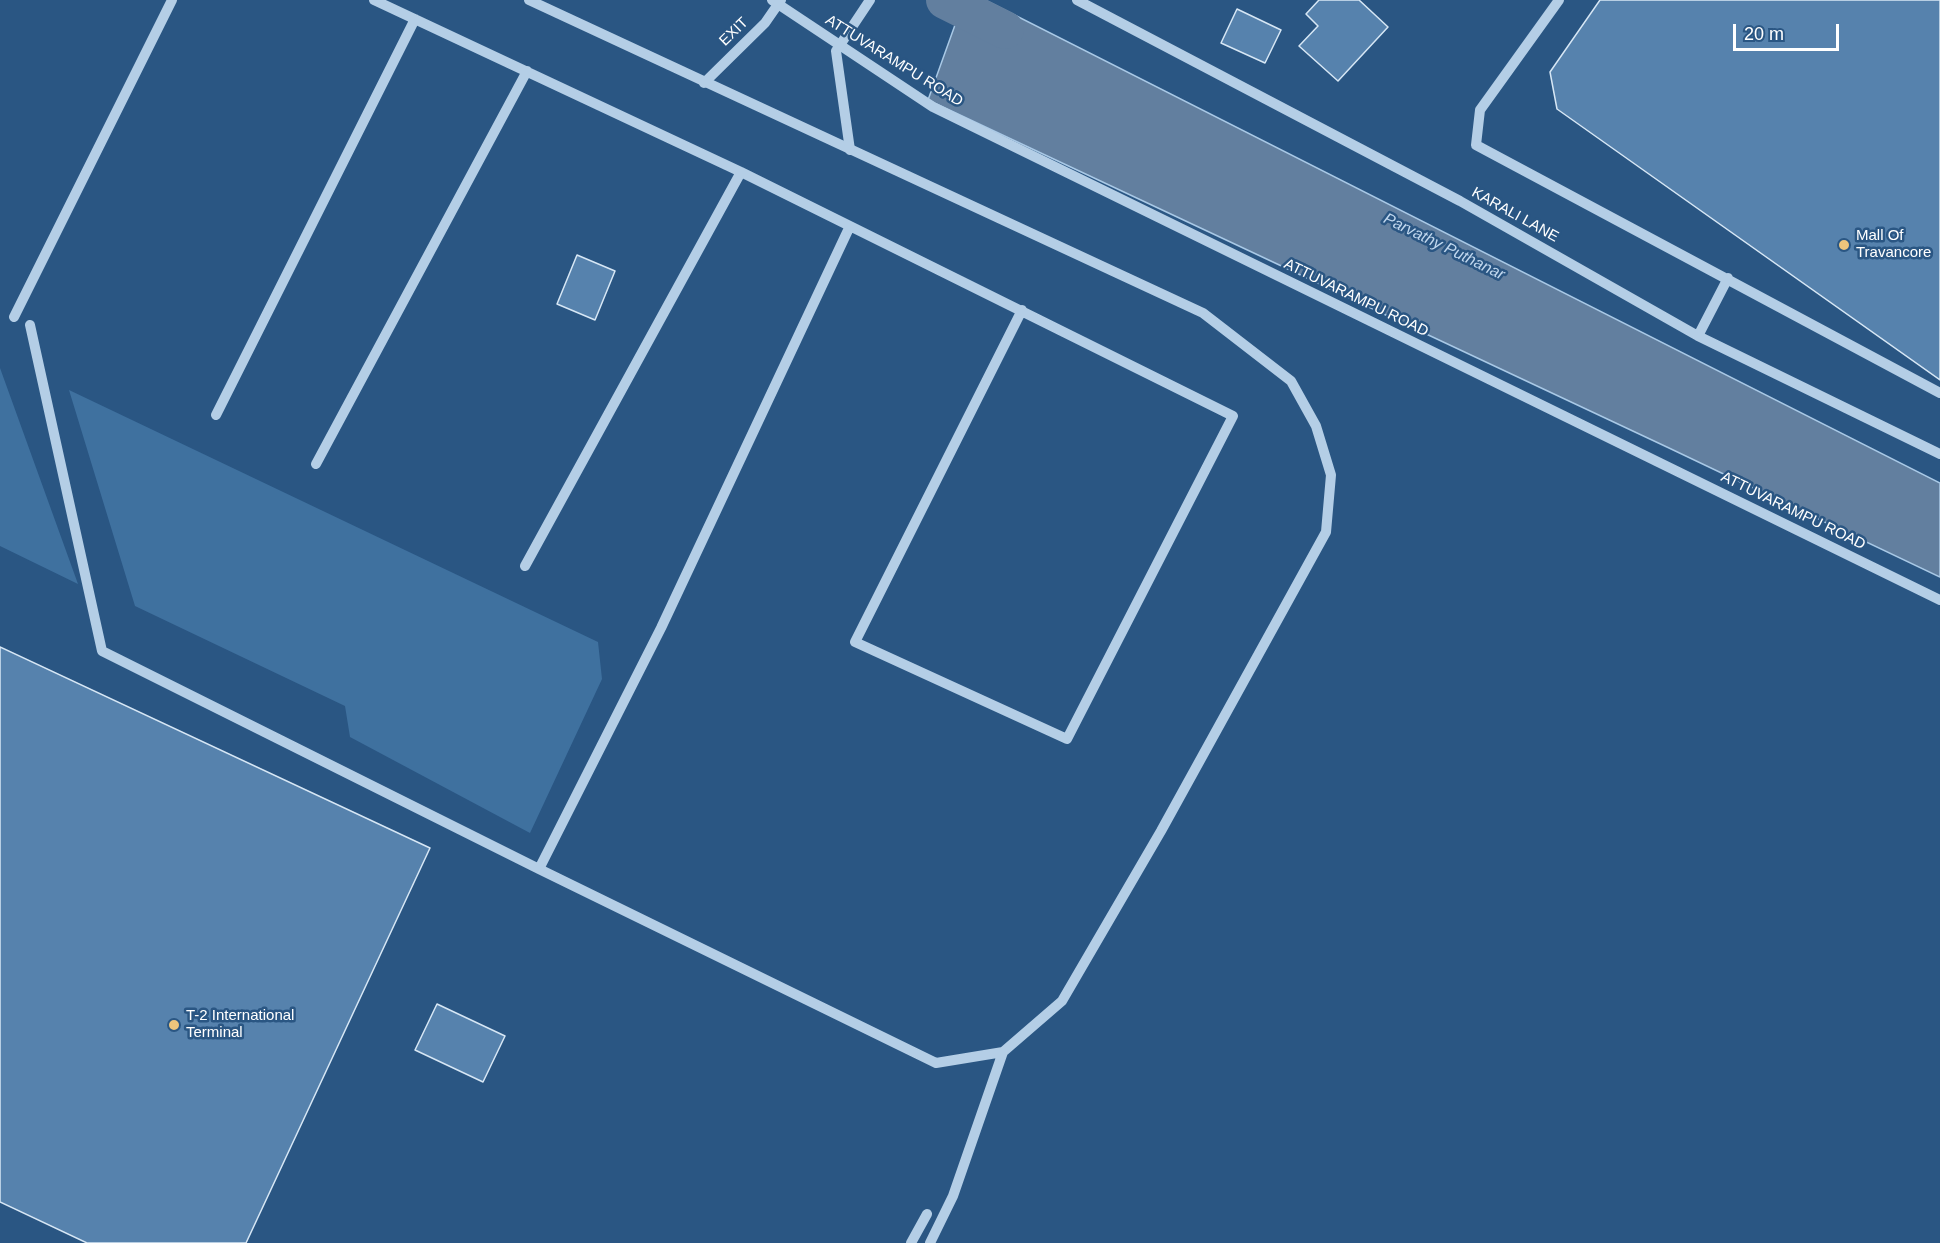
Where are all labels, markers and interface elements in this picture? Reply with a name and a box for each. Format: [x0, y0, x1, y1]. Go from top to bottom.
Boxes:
street label: ATTUVARAMPU ROAD [822, 11, 966, 111]
scale bar [1736, 12, 1842, 50]
street label: EXIT [716, 14, 752, 50]
text: 20 m [1744, 24, 1784, 44]
street label: KARALI LANE [1468, 184, 1562, 246]
water label: Parvathy Puthanar [1380, 209, 1508, 285]
place label: Mall Of Travancore [1856, 227, 1931, 262]
marker: Mall Of Travancore [1837, 238, 1851, 252]
street label: ATTUVARAMPU ROAD [1281, 255, 1431, 341]
street label: ATTUVARAMPU ROAD [1718, 468, 1868, 554]
place label: T-2 International Terminal [186, 1007, 294, 1042]
marker: T-2 International Terminal [167, 1018, 181, 1032]

